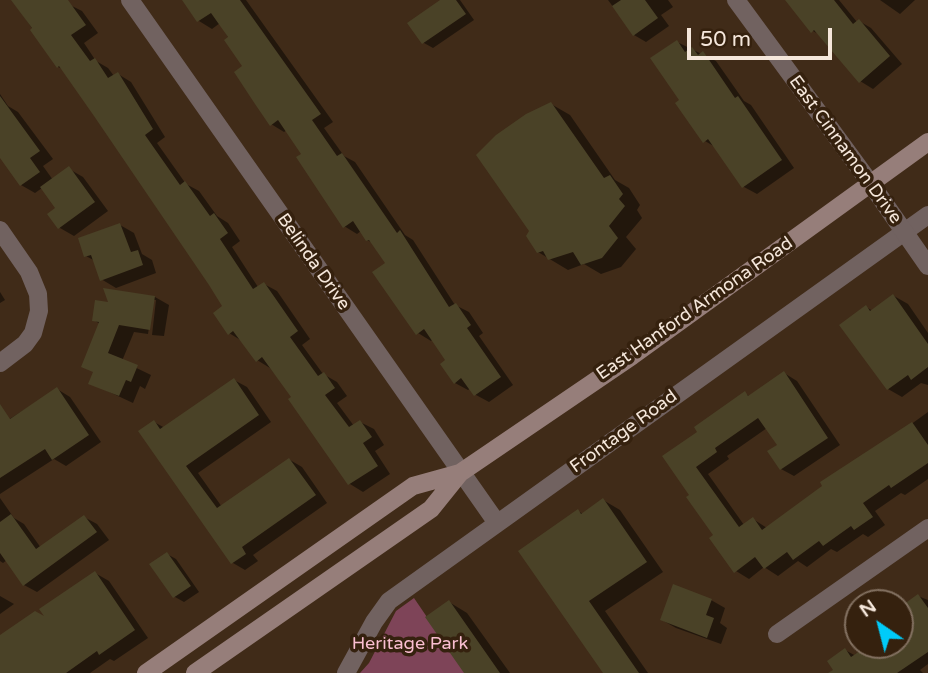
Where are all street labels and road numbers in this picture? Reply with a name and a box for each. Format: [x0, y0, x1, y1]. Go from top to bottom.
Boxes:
street label: East Cinnamon Drive [784, 72, 906, 228]
street label: Belinda Drive [272, 210, 354, 314]
street label: East Hanford Armona Road [593, 233, 797, 385]
street label: Frontage Road [566, 386, 682, 478]

